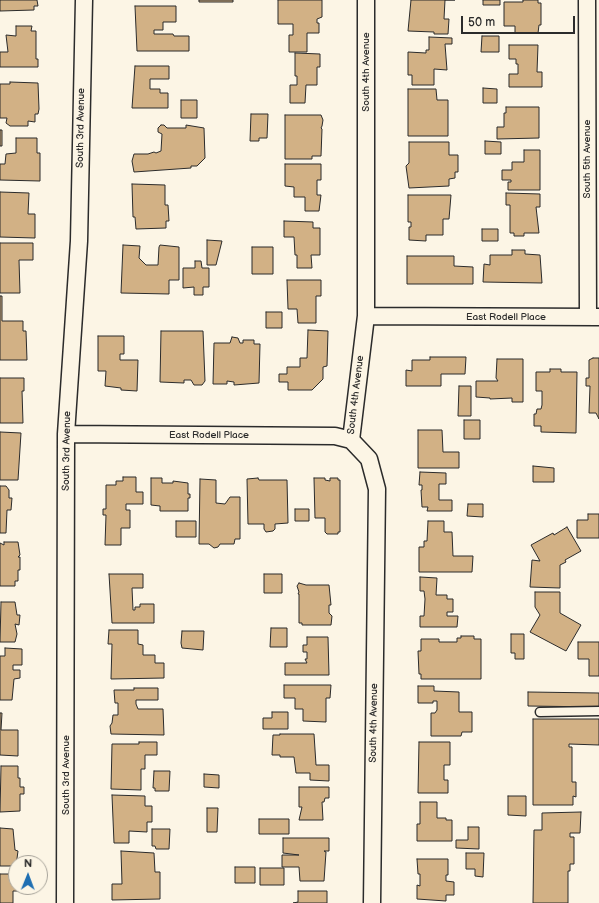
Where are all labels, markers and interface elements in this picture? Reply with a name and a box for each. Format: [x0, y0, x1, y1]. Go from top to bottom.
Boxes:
scale bar [463, 8, 577, 34]
text: 50 m [468, 15, 495, 30]
street label: South 4th Avenue [360, 32, 372, 112]
street label: South 3rd Avenue [74, 88, 88, 168]
street label: South 5th Avenue [581, 119, 593, 199]
street label: East Rodell Place [466, 311, 546, 323]
street label: South 4th Avenue [345, 355, 367, 435]
street label: South 3rd Avenue [60, 411, 74, 491]
street label: East Rodell Place [169, 429, 249, 441]
street label: South 4th Avenue [367, 683, 381, 763]
street label: South 3rd Avenue [60, 735, 72, 815]
north arrow [8, 855, 48, 895]
text: N [24, 857, 32, 870]

